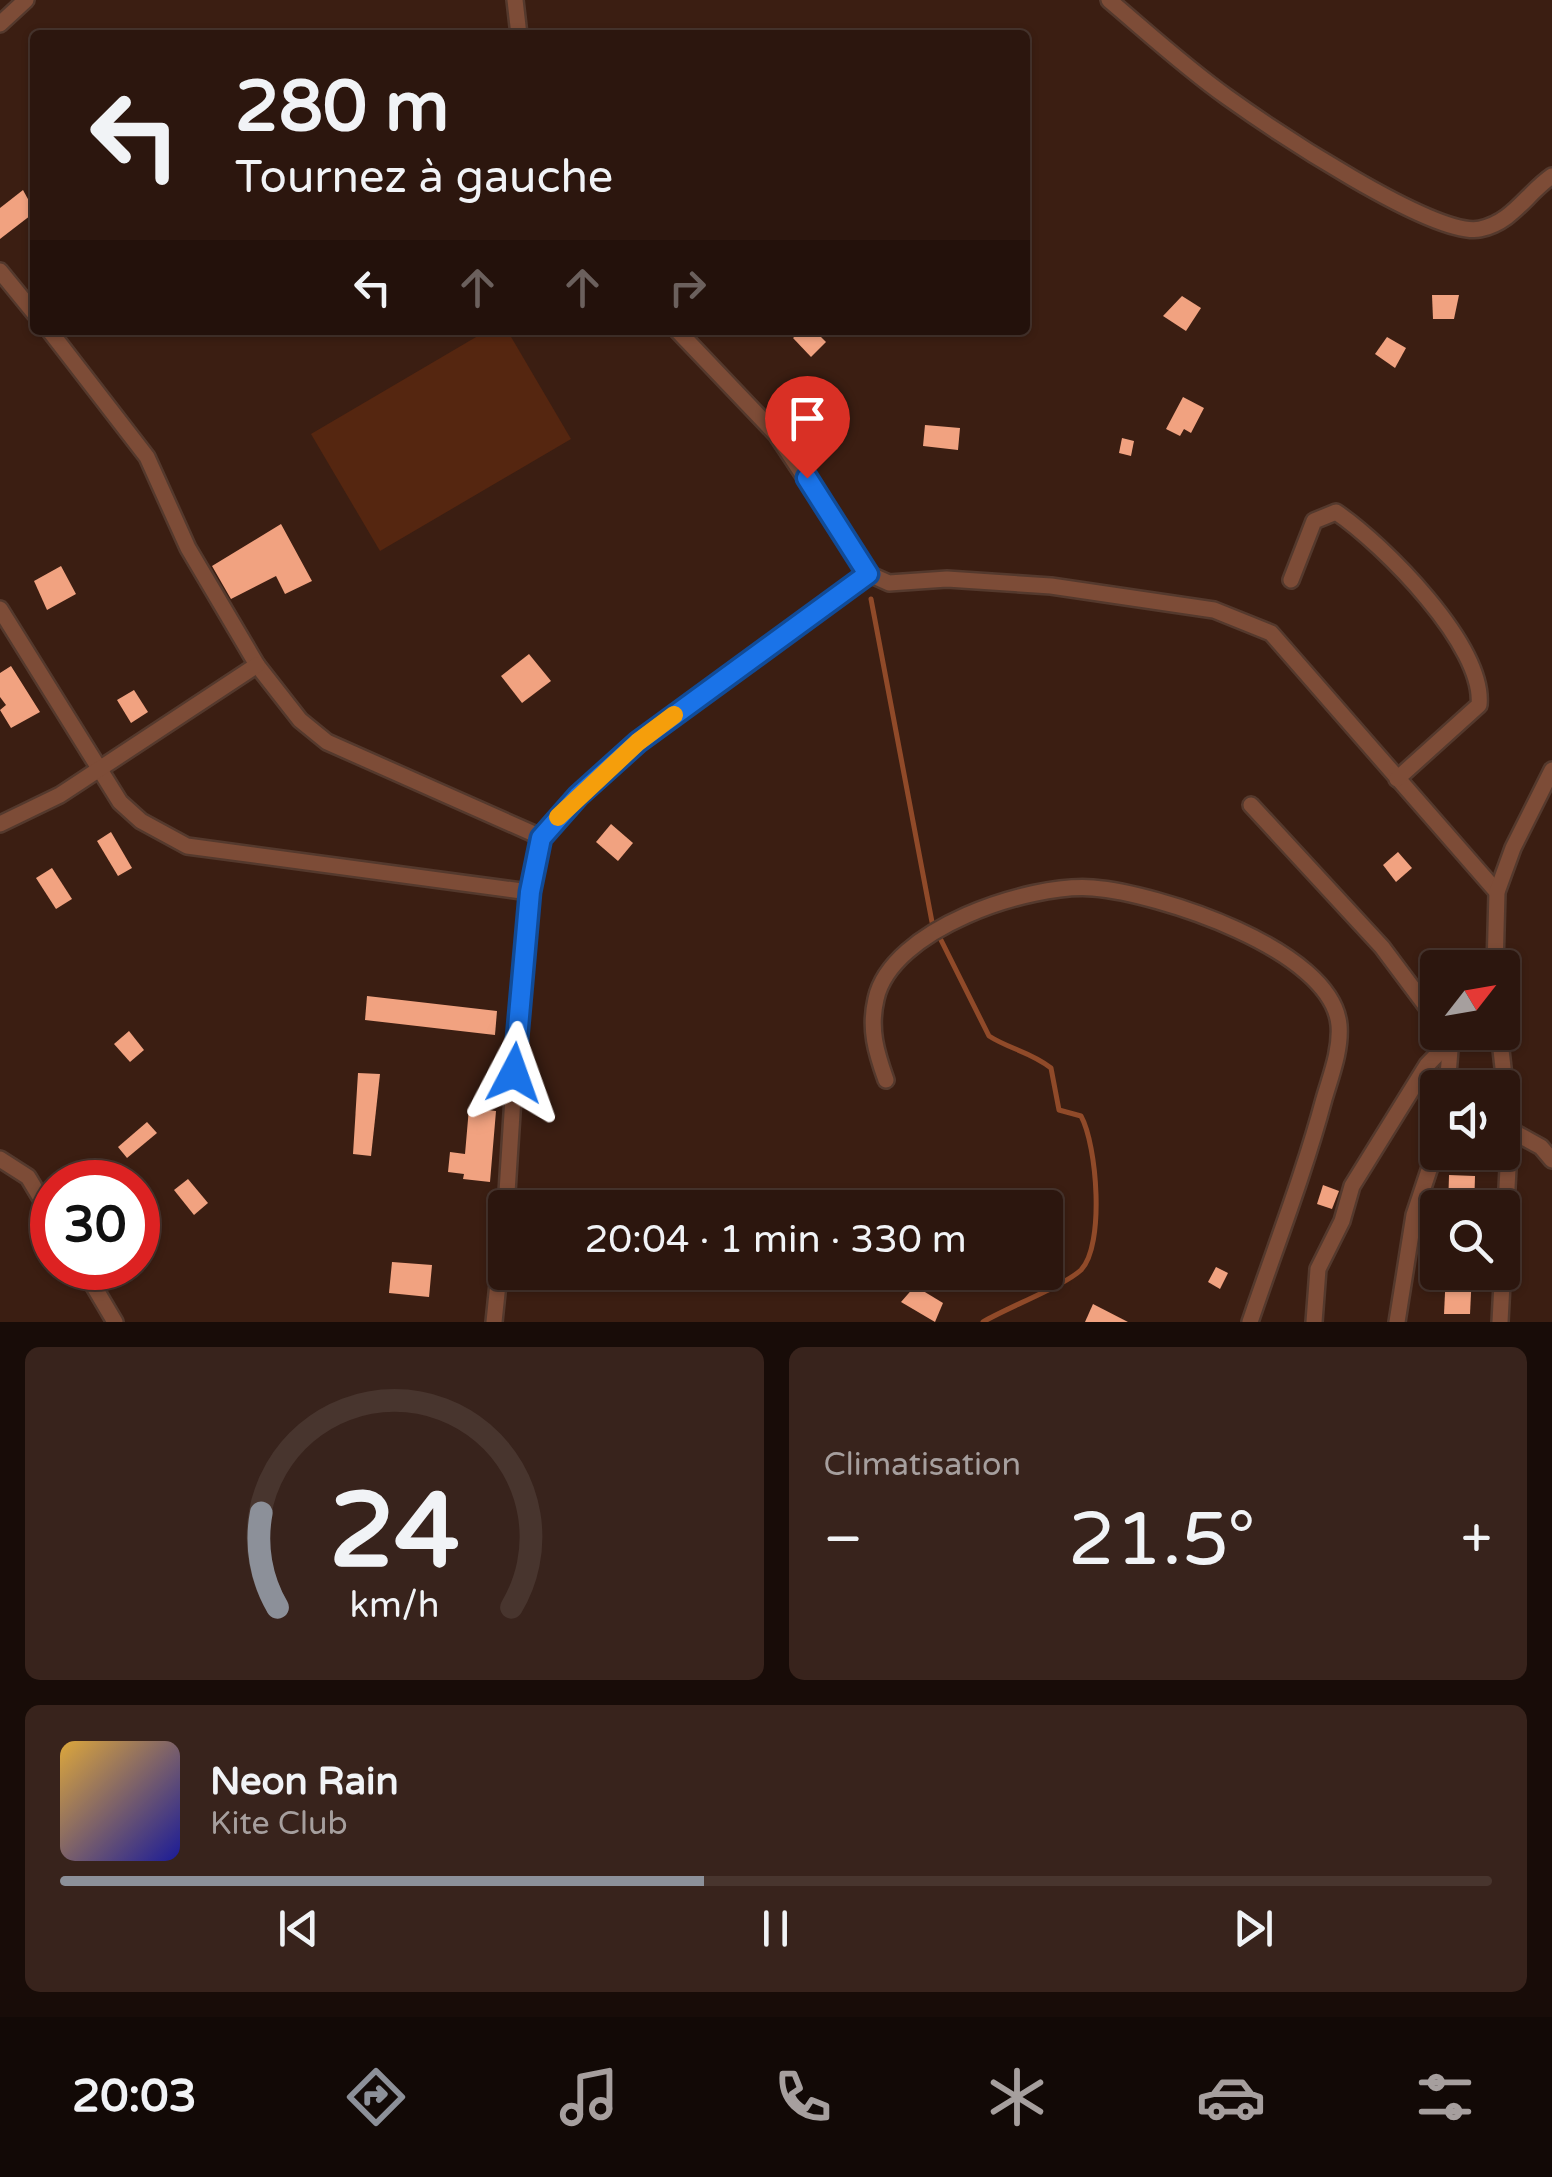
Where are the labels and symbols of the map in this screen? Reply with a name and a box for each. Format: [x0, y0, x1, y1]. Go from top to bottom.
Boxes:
pin [765, 376, 850, 479]
north arrow [1420, 950, 1520, 1050]
position arrow [462, 1021, 566, 1125]
speed limit sign: 30 [30, 1160, 160, 1290]

